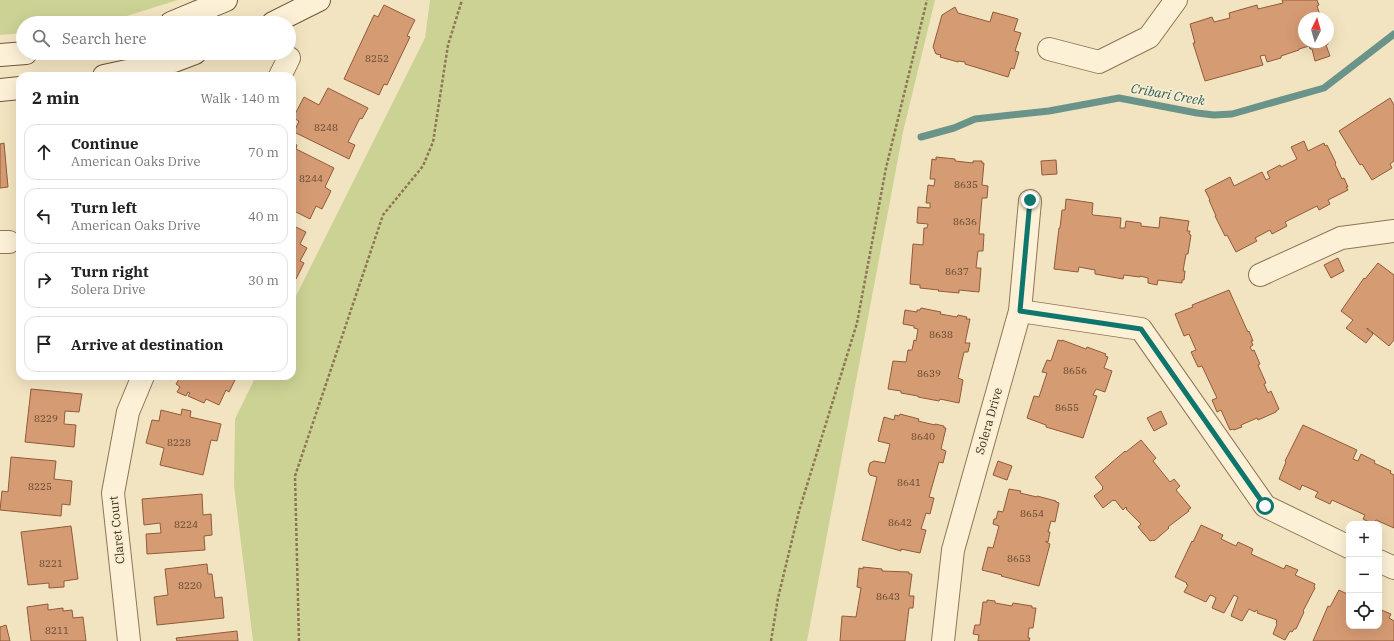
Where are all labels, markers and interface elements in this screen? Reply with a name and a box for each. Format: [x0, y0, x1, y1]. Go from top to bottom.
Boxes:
north arrow [1298, 12, 1334, 48]
search box [16, 16, 296, 60]
icon: search [30, 27, 52, 49]
text: Search here [62, 29, 147, 48]
house number: 8252 [365, 52, 389, 65]
water label: Cribari Creek [1130, 80, 1206, 109]
text: 2 min [32, 87, 80, 109]
text: Walk · 140 m [201, 90, 280, 107]
house number: 8248 [314, 121, 338, 134]
text: Continue [71, 134, 138, 153]
icon: ahead [33, 141, 55, 163]
text: 70 m [248, 144, 279, 161]
text: American Oaks Drive [71, 153, 200, 170]
house number: 8244 [299, 172, 323, 185]
house number: 8635 [954, 178, 978, 191]
route end [1021, 191, 1039, 209]
text: Turn left [71, 198, 137, 217]
icon: left [33, 205, 55, 227]
text: 40 m [248, 208, 279, 225]
house number: 8636 [953, 215, 977, 228]
text: American Oaks Drive [71, 217, 200, 234]
text: Turn right [71, 262, 149, 281]
house number: 8637 [945, 265, 969, 278]
icon: right [33, 269, 55, 291]
text: 30 m [248, 272, 279, 289]
text: Solera Drive [71, 281, 146, 298]
house number: 8638 [929, 328, 953, 341]
icon: arrive [33, 333, 55, 355]
text: Arrive at destination [71, 335, 223, 354]
house number: 8656 [1063, 364, 1087, 377]
house number: 8639 [917, 367, 941, 380]
street label: Solera Drive [972, 386, 1005, 456]
house number: 8655 [1055, 401, 1079, 414]
house number: 8229 [34, 412, 58, 425]
house number: 8640 [911, 430, 935, 443]
house number: 8228 [167, 436, 191, 449]
house number: 8641 [897, 476, 921, 489]
house number: 8225 [28, 480, 52, 493]
street label: Claret Court [105, 495, 128, 565]
route start [1256, 497, 1274, 515]
house number: 8654 [1020, 507, 1044, 520]
house number: 8642 [888, 516, 912, 529]
house number: 8224 [174, 518, 198, 531]
map controls [1346, 521, 1382, 629]
button: + [1346, 521, 1382, 557]
house number: 8653 [1007, 552, 1031, 565]
house number: 8221 [39, 557, 63, 570]
button: − [1346, 557, 1382, 593]
house number: 8220 [178, 579, 202, 592]
house number: 8643 [876, 590, 900, 603]
button: locate [1346, 593, 1382, 629]
house number: 8211 [45, 624, 69, 637]

